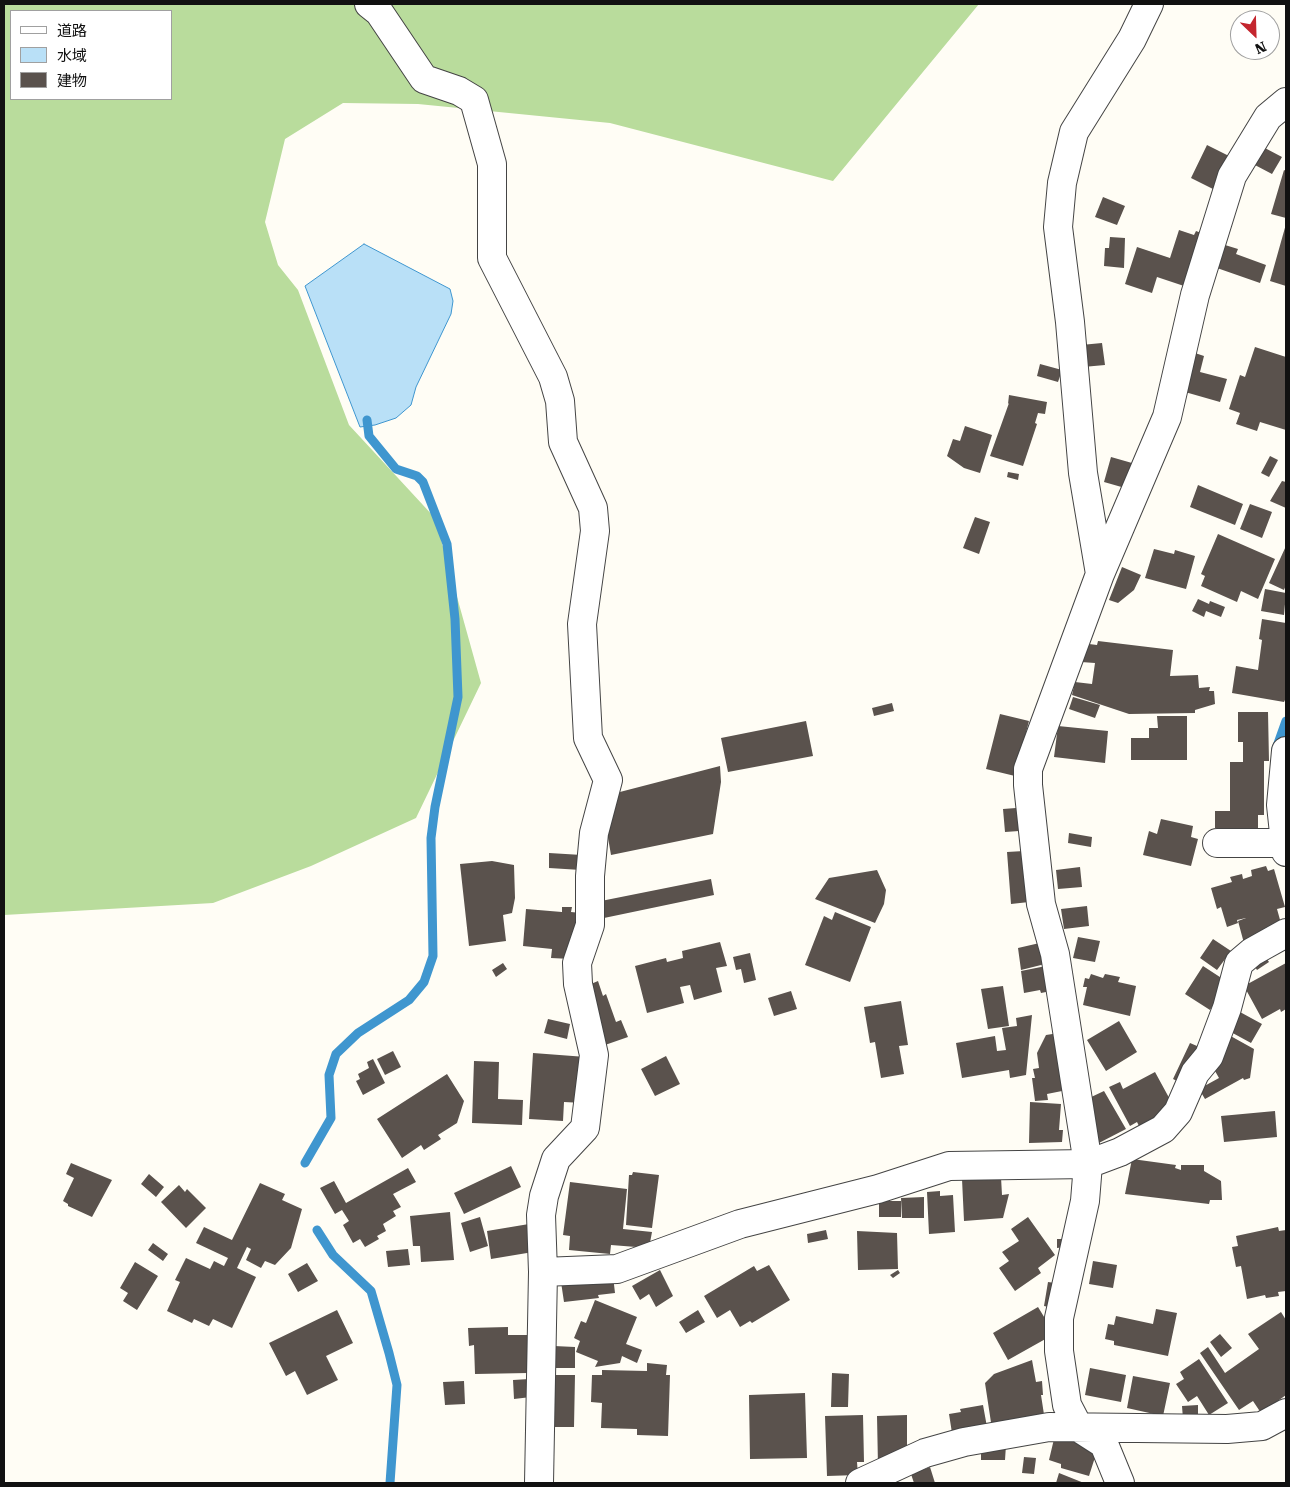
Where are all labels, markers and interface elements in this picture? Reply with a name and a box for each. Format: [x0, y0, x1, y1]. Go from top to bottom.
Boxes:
legend [10, 10, 172, 100]
north arrow [1230, 10, 1280, 60]
text: 道路 [57, 22, 87, 40]
text: N [1253, 38, 1269, 57]
text: 水域 [57, 47, 87, 65]
text: 建物 [57, 72, 87, 90]

